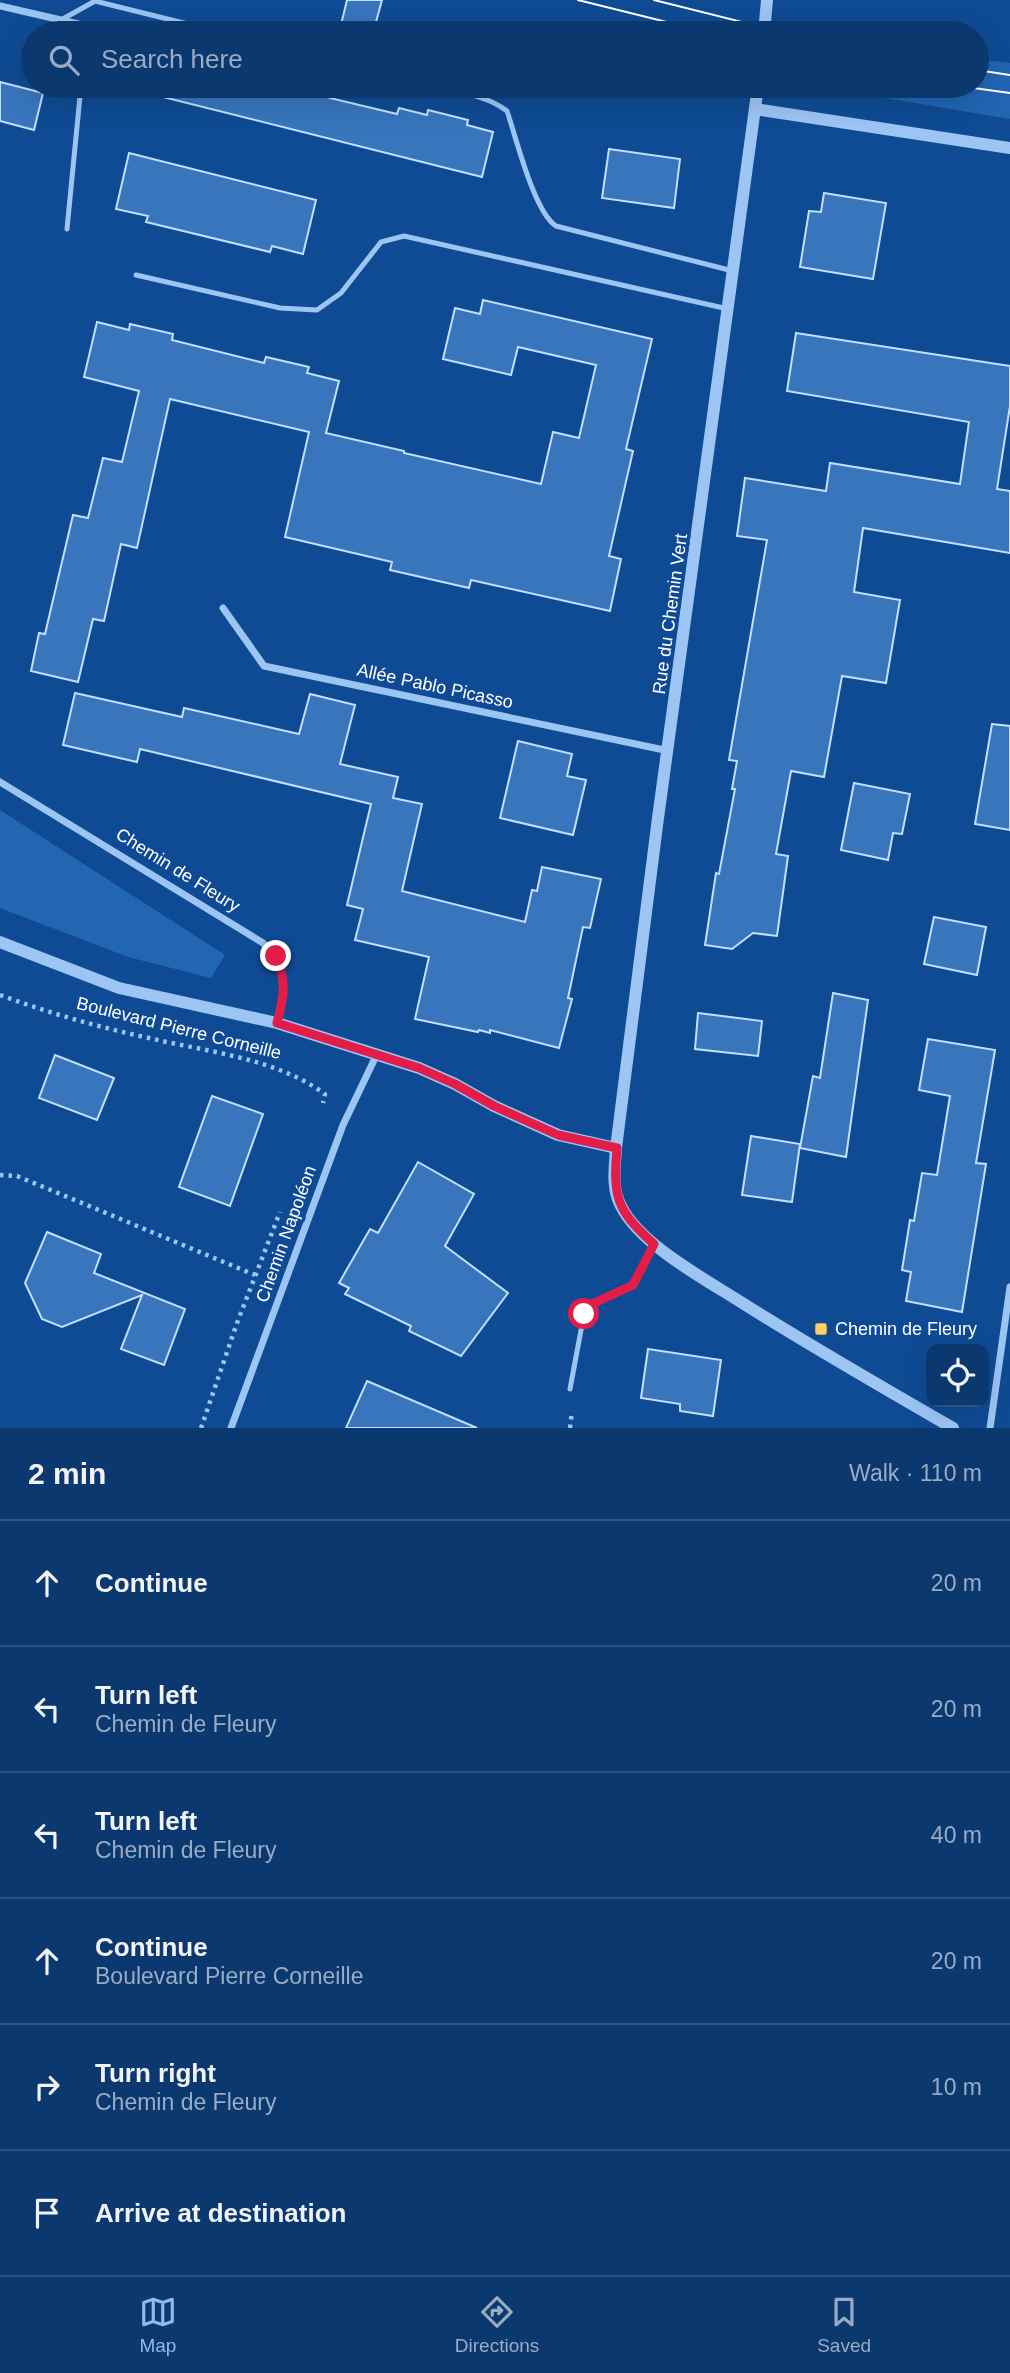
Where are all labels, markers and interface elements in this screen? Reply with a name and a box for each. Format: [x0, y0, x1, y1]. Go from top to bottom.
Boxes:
search box [21, 21, 989, 98]
icon: search [45, 41, 83, 79]
text: Search here [101, 44, 243, 74]
street label: Rue du Chemin Vert [649, 532, 691, 696]
street label: Allée Pablo Picasso [355, 660, 515, 712]
street label: Chemin de Fleury [112, 824, 244, 916]
route end [260, 940, 291, 971]
street label: Boulevard Pierre Corneille [75, 993, 283, 1063]
street label: Chemin Napoléon [252, 1163, 320, 1305]
route start [568, 1298, 599, 1329]
place label: Chemin de Fleury [835, 1319, 977, 1339]
marker: Chemin de Fleury [813, 1321, 829, 1337]
map controls [926, 1344, 989, 1407]
button: locate [926, 1344, 989, 1407]
text: 2 min [28, 1457, 106, 1490]
text: Walk · 110 m [849, 1460, 982, 1486]
icon: ahead [28, 1564, 66, 1602]
text: Continue [95, 1568, 208, 1598]
text: 20 m [931, 1570, 982, 1596]
text: Turn left [95, 1680, 197, 1710]
icon: left [28, 1690, 66, 1728]
text: 20 m [931, 1696, 982, 1722]
text: Chemin de Fleury [95, 1711, 277, 1737]
text: Turn left [95, 1806, 197, 1836]
icon: left [28, 1816, 66, 1854]
text: 40 m [931, 1822, 982, 1848]
text: Chemin de Fleury [95, 1837, 277, 1863]
text: Continue [95, 1932, 208, 1962]
icon: ahead [28, 1942, 66, 1980]
text: 20 m [931, 1948, 982, 1974]
text: Boulevard Pierre Corneille [95, 1963, 363, 1989]
text: Turn right [95, 2058, 216, 2088]
icon: right [28, 2068, 66, 2106]
text: 10 m [931, 2074, 982, 2100]
text: Chemin de Fleury [95, 2089, 277, 2115]
icon: arrive [28, 2194, 66, 2232]
text: Arrive at destination [95, 2198, 346, 2228]
tab: Map [139, 2293, 177, 2357]
tab: Directions [455, 2293, 539, 2357]
tab: Saved [817, 2293, 871, 2357]

